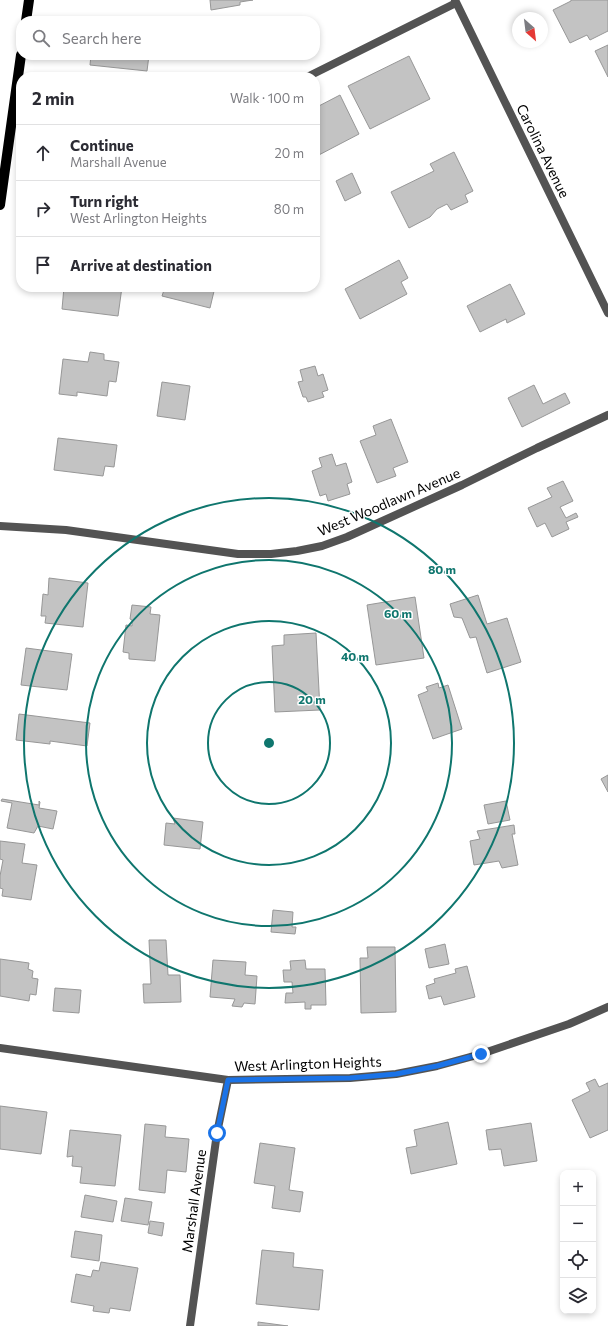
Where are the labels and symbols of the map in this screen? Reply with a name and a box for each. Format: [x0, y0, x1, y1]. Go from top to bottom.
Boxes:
north arrow [512, 12, 548, 48]
street label: Carolina Avenue [513, 101, 574, 201]
street label: West Woodlawn Avenue [315, 464, 462, 539]
text: 80 m [428, 562, 456, 576]
text: 60 m [384, 606, 412, 620]
text: 40 m [341, 649, 369, 663]
text: 20 m [298, 692, 326, 706]
centre of rings [262, 736, 276, 750]
route end [472, 1045, 490, 1063]
street label: West Arlington Heights [234, 1052, 382, 1075]
route start [208, 1124, 226, 1142]
street label: Marshall Avenue [178, 1148, 209, 1254]

